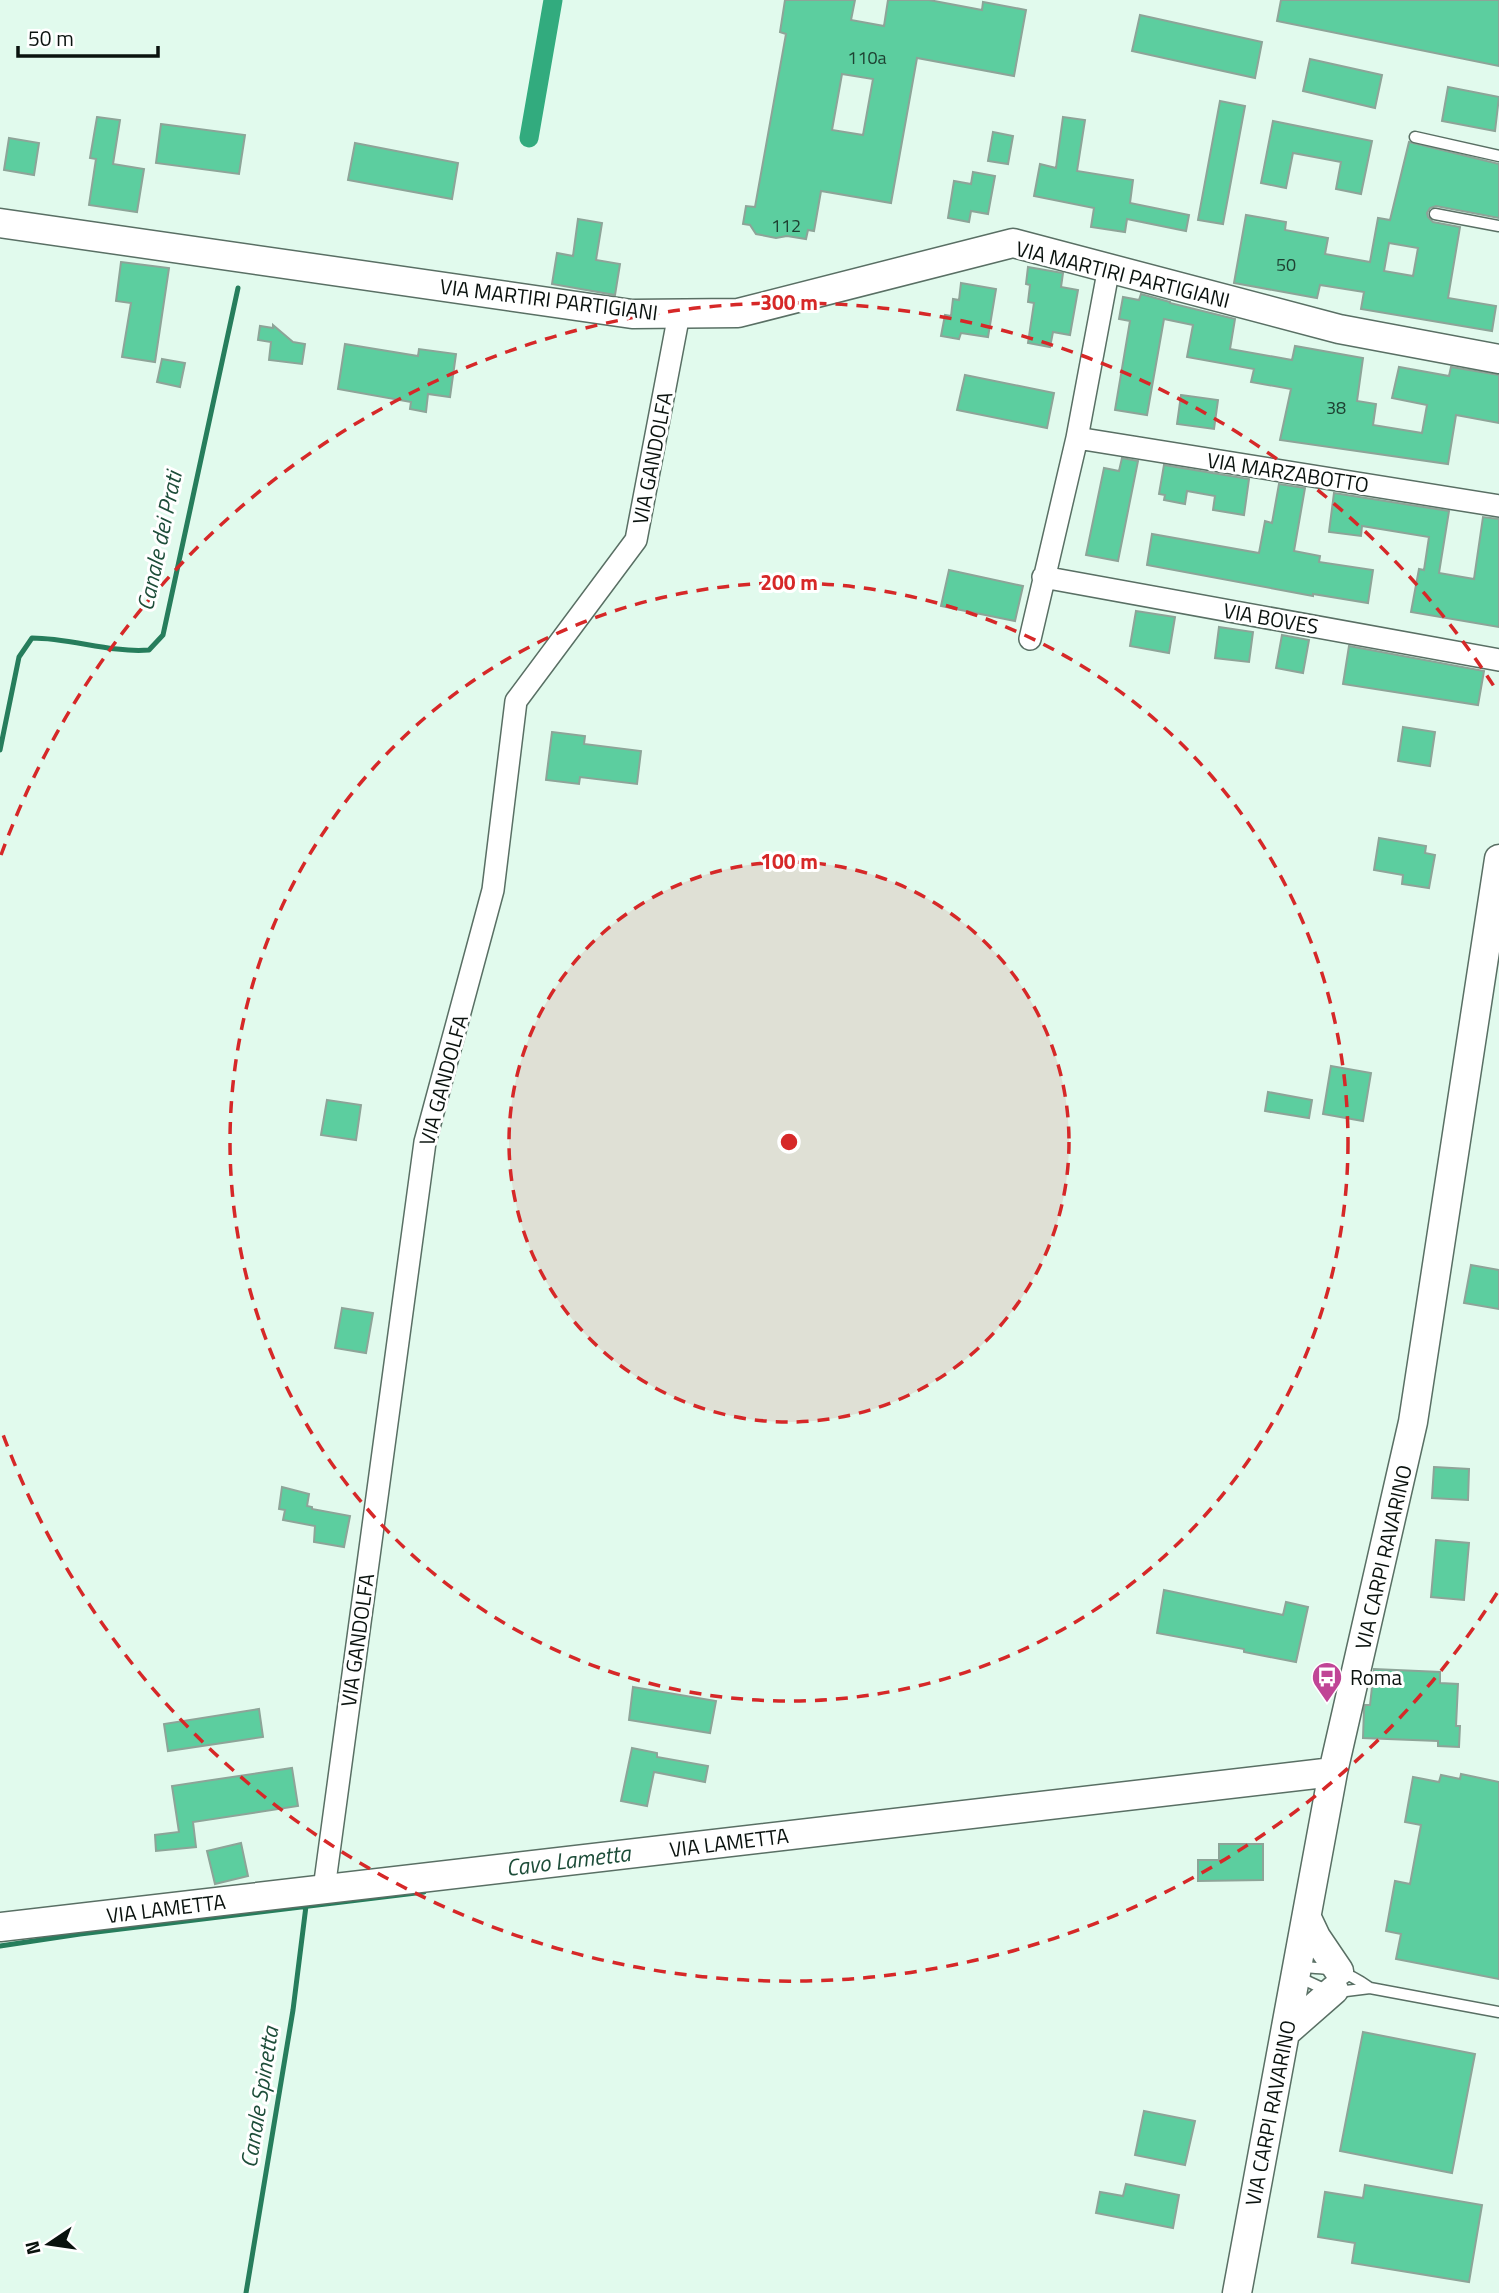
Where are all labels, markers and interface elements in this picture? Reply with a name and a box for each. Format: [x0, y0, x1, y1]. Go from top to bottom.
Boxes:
scale bar [18, 14, 158, 58]
text: 50 m [28, 22, 74, 54]
house number: 110a [847, 44, 887, 71]
house number: 112 [771, 212, 801, 239]
street label: VIA MARTIRI PARTIGIANI [1013, 232, 1233, 316]
house number: 50 [1276, 251, 1296, 278]
street label: VIA MARTIRI PARTIGIANI [438, 270, 660, 328]
text: 300 m [760, 286, 818, 318]
street label: VIA GANDOLFA [623, 388, 681, 527]
house number: 38 [1326, 394, 1346, 421]
street label: VIA MARZABOTTO [1205, 443, 1371, 501]
water label: Canale dei Prati [127, 466, 191, 614]
text: 200 m [760, 566, 818, 598]
street label: VIA BOVES [1221, 594, 1321, 642]
text: 100 m [760, 845, 818, 877]
street label: VIA GANDOLFA [410, 1010, 476, 1149]
centre of rings [777, 1130, 801, 1154]
street label: VIA CARPI RAVARINO [1346, 1461, 1420, 1653]
street label: VIA GANDOLFA [332, 1571, 382, 1709]
bus stop icon: Roma [1310, 1660, 1344, 1704]
place label: Roma [1350, 1661, 1402, 1693]
street label: VIA LAMETTA [668, 1819, 791, 1865]
water label: Cavo Lametta [504, 1835, 634, 1885]
street label: VIA LAMETTA [105, 1885, 228, 1931]
street label: VIA CARPI RAVARINO [1236, 2017, 1304, 2209]
water label: Canale Spinetta [231, 2022, 288, 2170]
north arrow [14, 2209, 84, 2279]
text: N [16, 2238, 48, 2258]

